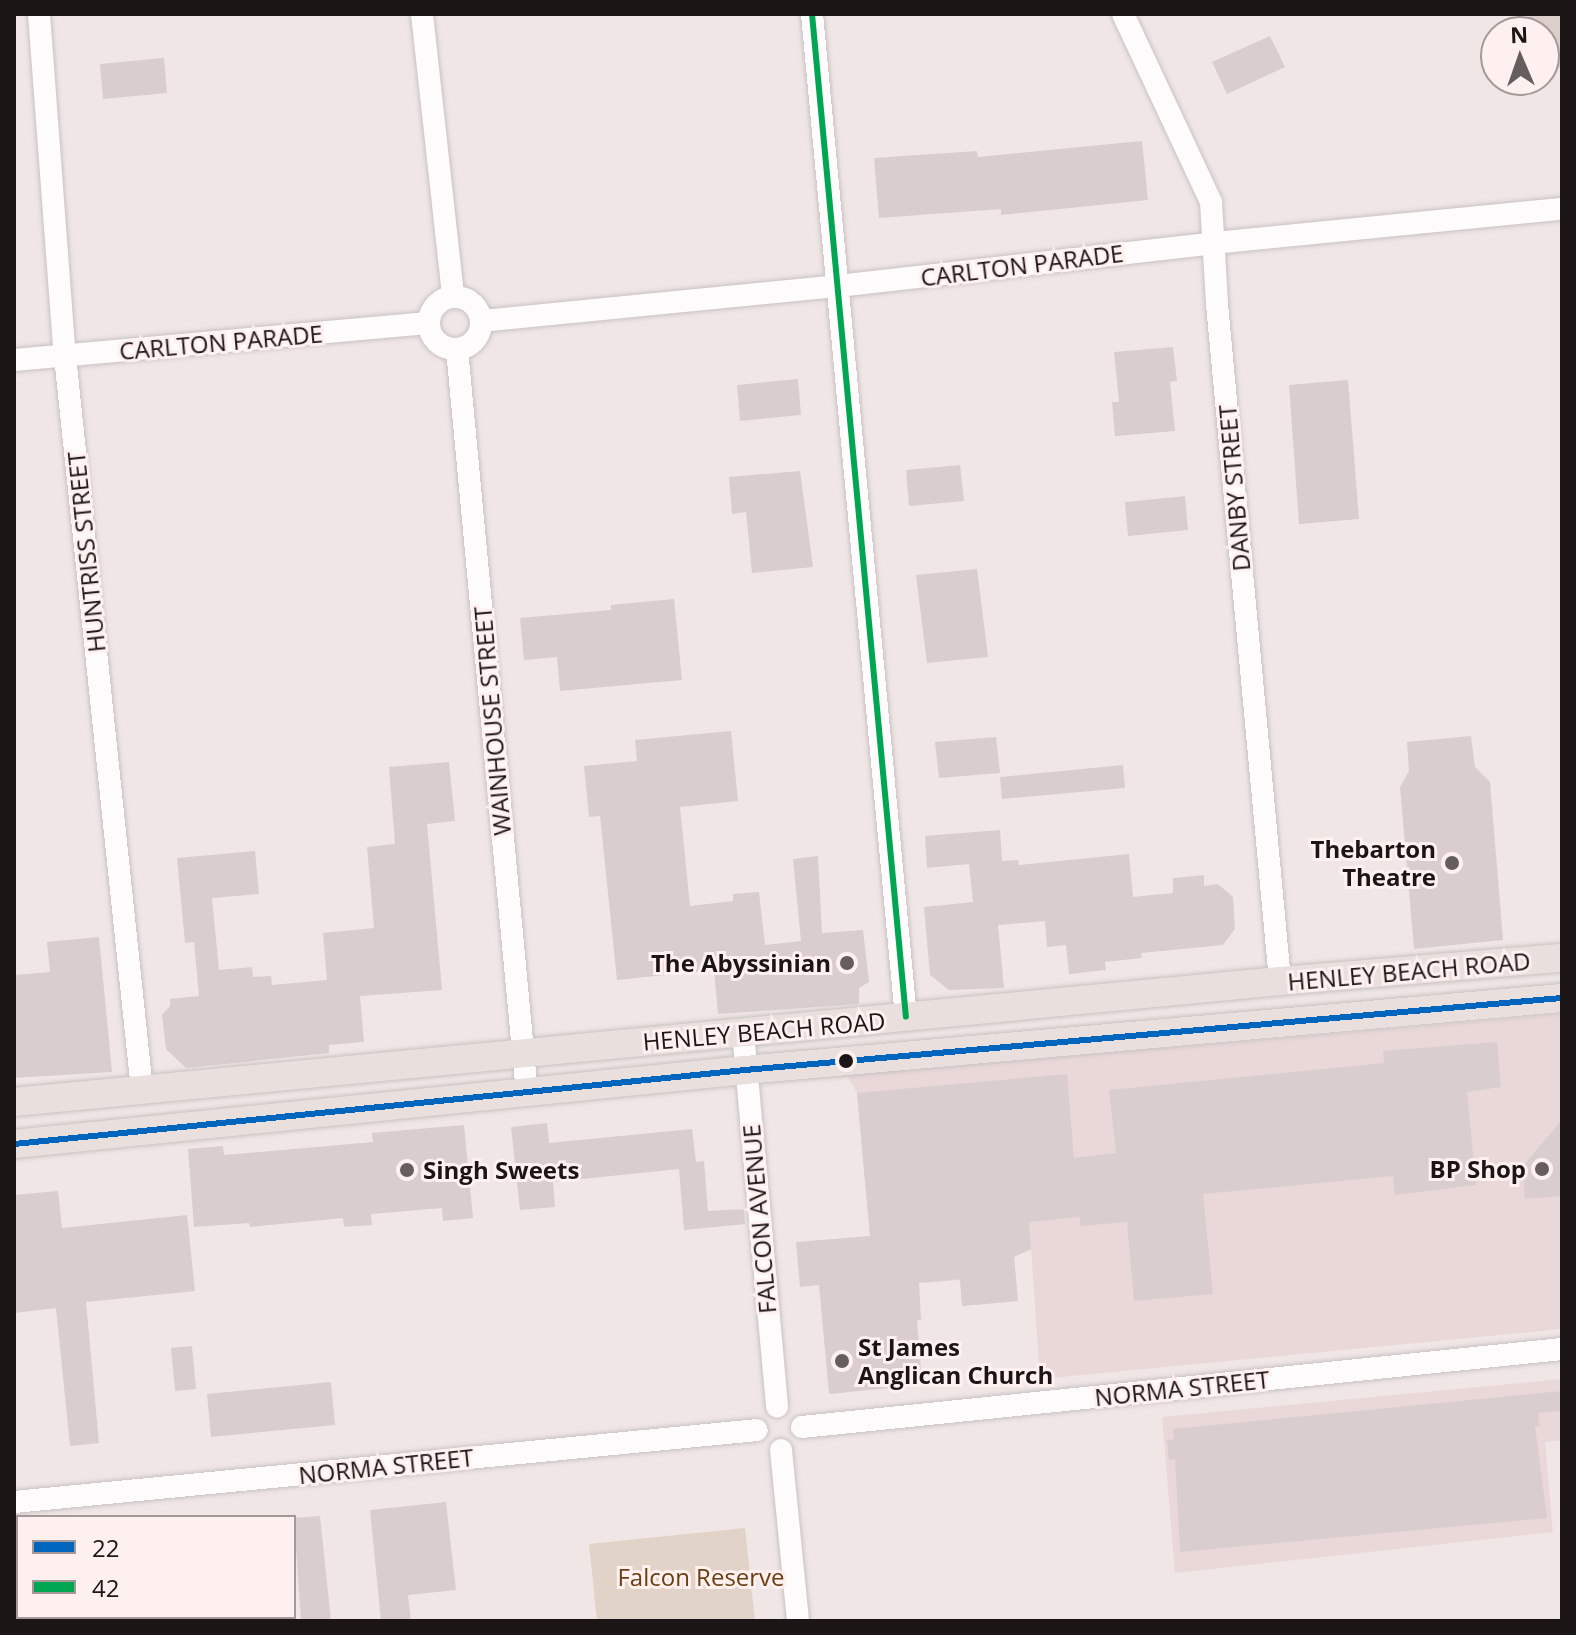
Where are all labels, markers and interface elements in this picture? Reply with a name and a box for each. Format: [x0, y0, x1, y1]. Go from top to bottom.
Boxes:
north arrow [1480, 16, 1560, 96]
text: N [1510, 19, 1529, 49]
street label: CARLTON PARADE [919, 238, 1125, 292]
street label: CARLTON PARADE [118, 319, 324, 365]
street label: DANBY STREET [1212, 404, 1256, 572]
street label: HUNTRISS STREET [61, 450, 111, 654]
street label: WAINHOUSE STREET [468, 605, 516, 837]
place label: Thebarton Theatre [1311, 835, 1436, 891]
marker: Thebarton Theatre [1443, 854, 1461, 872]
street label: HENLEY BEACH ROAD [1286, 946, 1532, 996]
place label: The Abyssinian [651, 949, 831, 977]
marker: The Abyssinian [838, 954, 856, 972]
street label: HENLEY BEACH ROAD [641, 1006, 887, 1056]
unlabelled marker [838, 1053, 854, 1069]
street label: FALCON AVENUE [736, 1123, 782, 1315]
place label: BP Shop [1430, 1155, 1526, 1183]
place label: Singh Sweets [423, 1156, 579, 1184]
marker: BP Shop [1533, 1160, 1551, 1178]
marker: Singh Sweets [398, 1161, 416, 1179]
place label: St James Anglican Church [858, 1333, 1053, 1389]
marker: St James Anglican Church [833, 1352, 851, 1370]
street label: NORMA STREET [1093, 1364, 1271, 1412]
street label: NORMA STREET [297, 1442, 475, 1490]
legend [16, 1515, 296, 1619]
text: 22 [92, 1531, 119, 1564]
park label: Falcon Reserve [617, 1563, 785, 1591]
text: 42 [92, 1571, 119, 1604]

